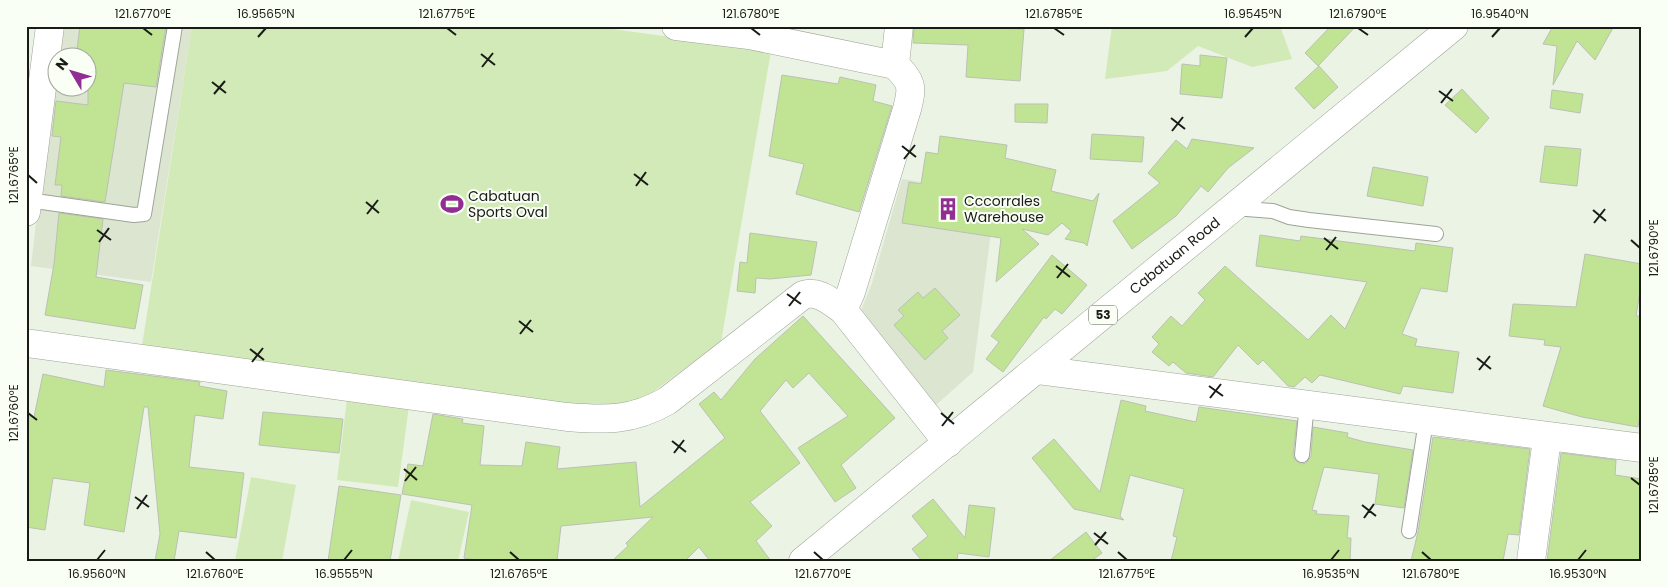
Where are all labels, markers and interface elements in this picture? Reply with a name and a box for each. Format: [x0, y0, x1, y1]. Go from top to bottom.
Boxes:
text: 121.6770°E [115, 5, 171, 22]
text: 16.9565°N [237, 5, 295, 22]
text: 121.6775°E [419, 5, 475, 22]
text: 121.6780°E [722, 5, 780, 22]
text: 121.6785°E [1025, 5, 1083, 22]
text: 16.9545°N [1224, 5, 1282, 22]
text: 121.6790°E [1329, 5, 1387, 22]
text: 16.9540°N [1471, 5, 1529, 22]
north arrow [48, 48, 98, 98]
text: N [51, 54, 73, 74]
text: 121.6765°E [5, 146, 22, 204]
place label: Cabatuan Sports Oval [468, 186, 548, 222]
sports icon: Cabatuan Sports Oval [439, 191, 465, 217]
place label: Cccorrales Warehouse [964, 191, 1044, 227]
building icon: Cccorrales Warehouse [935, 196, 961, 222]
street label: Cabatuan Road [1125, 212, 1224, 299]
text: 121.6790°E [1645, 219, 1662, 277]
road number: 53 [1089, 306, 1117, 324]
text: 121.6760°E [5, 384, 22, 442]
text: 121.6785°E [1645, 456, 1662, 514]
text: 16.9560°N [68, 565, 126, 582]
text: 121.6760°E [186, 565, 244, 582]
text: 16.9555°N [315, 565, 373, 582]
text: 121.6765°E [490, 565, 548, 582]
text: 121.6770°E [795, 565, 851, 582]
text: 121.6775°E [1099, 565, 1155, 582]
text: 16.9535°N [1302, 565, 1360, 582]
text: 121.6780°E [1402, 565, 1460, 582]
text: 16.9530°N [1549, 565, 1607, 582]

